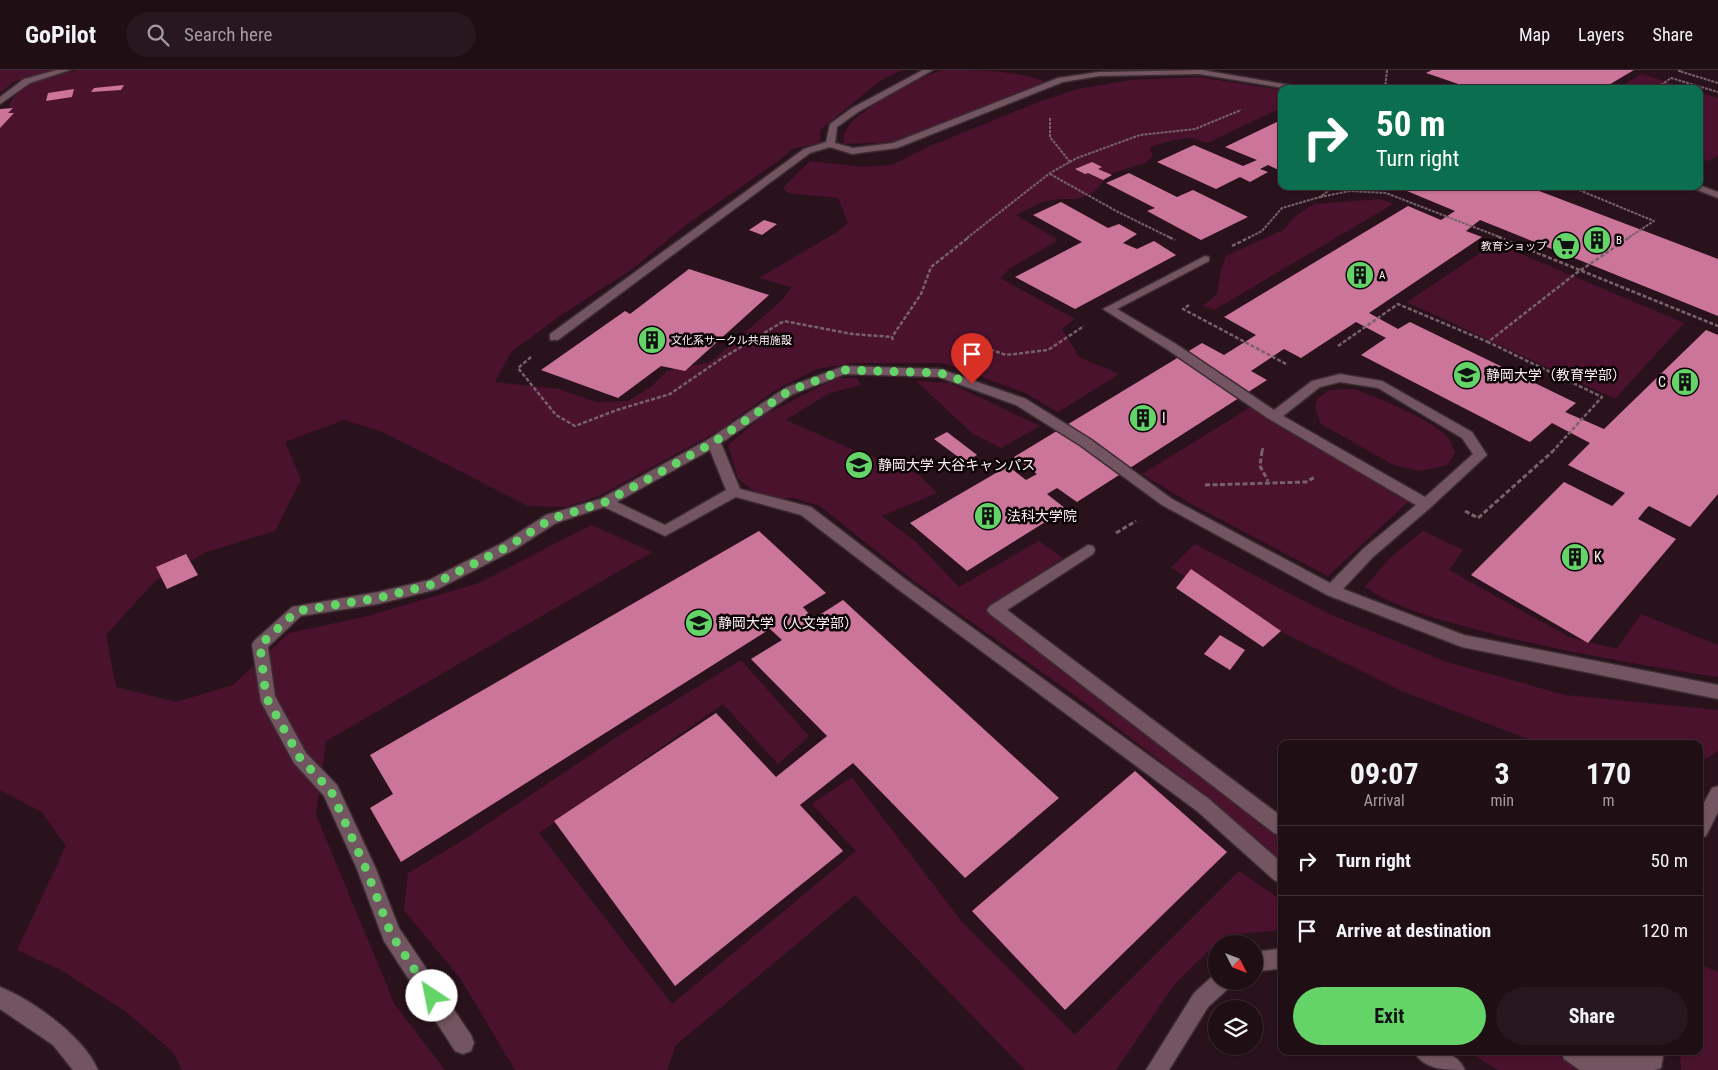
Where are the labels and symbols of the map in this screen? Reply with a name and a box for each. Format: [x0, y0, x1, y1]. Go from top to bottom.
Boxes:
building icon: B [1582, 225, 1612, 255]
supermarket icon: 教育ショップ [1551, 231, 1581, 261]
place label: B [1616, 234, 1622, 247]
place label: 教育ショップ [1481, 240, 1547, 253]
building icon: A [1345, 260, 1375, 290]
place label: A [1379, 269, 1386, 282]
building icon: 文化系サークル共用施設 [637, 325, 667, 355]
pin [951, 333, 993, 384]
place label: 文化系サークル共用施設 [671, 334, 792, 347]
school or university icon: 静岡大学（教育学部） [1452, 360, 1482, 390]
place label: 静岡大学（教育学部） [1486, 367, 1626, 383]
building icon: C [1670, 367, 1700, 397]
place label: C [1658, 374, 1666, 390]
building icon: I [1128, 403, 1158, 433]
place label: I [1162, 410, 1166, 426]
school or university icon: 静岡大学 大谷キャンパス [844, 450, 874, 480]
place label: 静岡大学 大谷キャンパス [878, 457, 1035, 473]
building icon: 法科大学院 [973, 501, 1003, 531]
place label: 法科大学院 [1007, 508, 1077, 524]
building icon: K [1560, 542, 1590, 572]
place label: K [1594, 549, 1602, 565]
school or university icon: 静岡大学（人文学部） [684, 608, 714, 638]
place label: 静岡大学（人文学部） [718, 615, 858, 631]
north arrow [1208, 935, 1262, 990]
position arrow [405, 969, 457, 1021]

